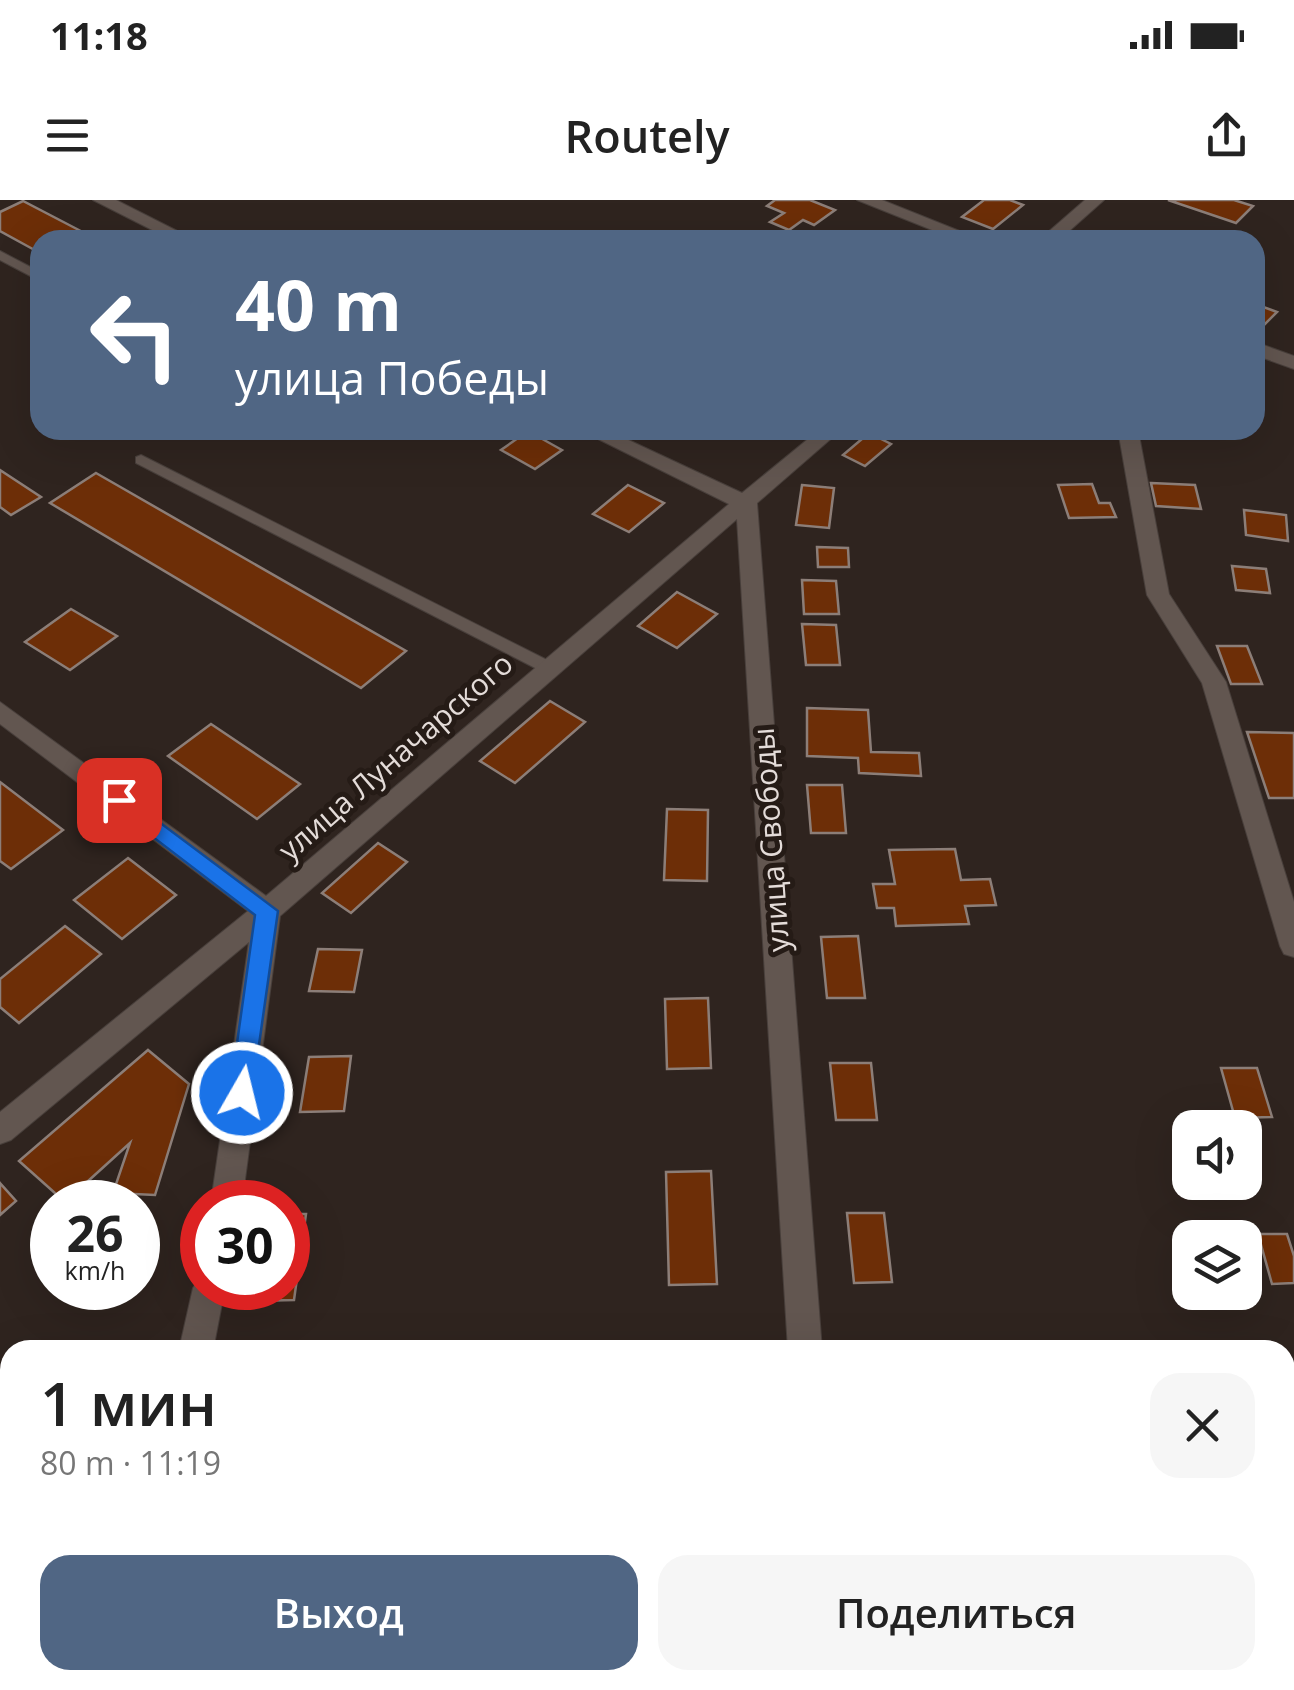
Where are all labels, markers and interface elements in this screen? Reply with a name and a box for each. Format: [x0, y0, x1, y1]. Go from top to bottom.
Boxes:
text: 11:18 [50, 9, 148, 61]
text: Routely [564, 105, 730, 166]
icon: menu [40, 108, 95, 163]
icon: share [1199, 108, 1254, 163]
text: 40 m [235, 256, 402, 352]
icon: left [70, 270, 200, 400]
text: улица Победы [235, 347, 549, 408]
street label: улица Луначарского [269, 643, 521, 869]
street label: улица Свободы [742, 726, 798, 954]
pin [77, 758, 162, 843]
icon: arrive [92, 773, 147, 828]
position arrow [190, 1041, 294, 1145]
map controls [1172, 1110, 1262, 1310]
button: sound [1172, 1110, 1262, 1200]
speed limit sign: 30 [180, 1180, 310, 1310]
text: 26 [66, 1199, 124, 1267]
button: layers [1172, 1220, 1262, 1310]
text: km/h [65, 1253, 125, 1287]
text: 1 мин [40, 1362, 217, 1444]
button: close [1150, 1373, 1255, 1478]
text: 80 m · 11:19 [40, 1441, 221, 1484]
button: Выход [40, 1555, 638, 1670]
button: Поделиться [658, 1555, 1255, 1670]

